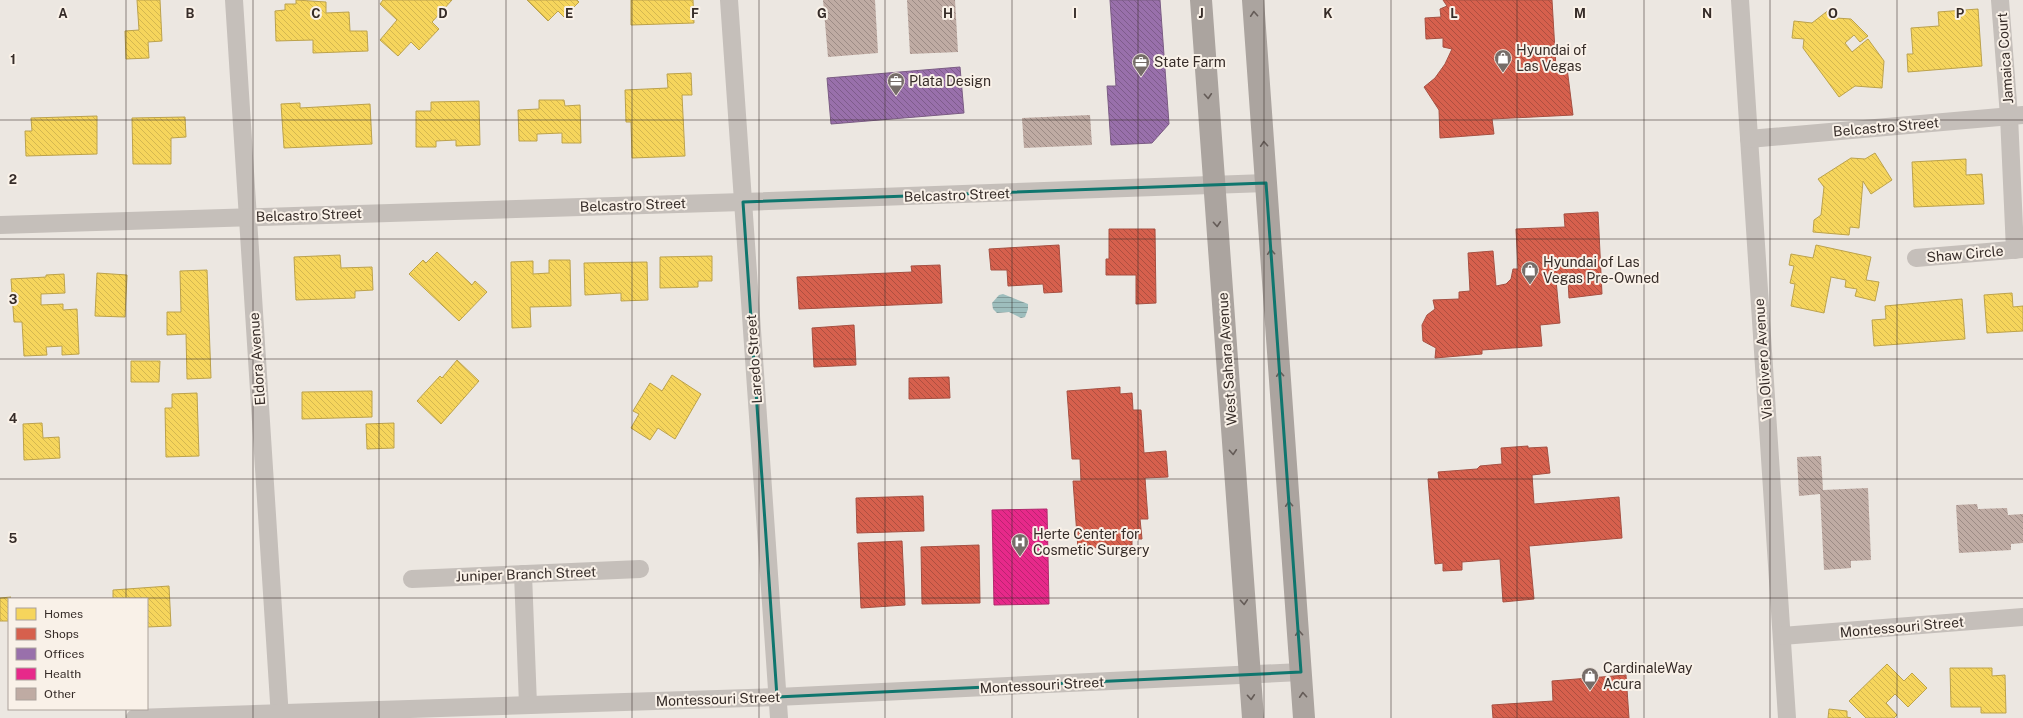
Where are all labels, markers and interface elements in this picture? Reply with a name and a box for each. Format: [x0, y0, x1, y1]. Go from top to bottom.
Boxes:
text: A [58, 6, 68, 21]
text: B [186, 6, 195, 21]
text: C [311, 6, 321, 21]
text: D [438, 6, 448, 21]
text: E [565, 6, 573, 21]
text: F [691, 6, 699, 21]
text: G [817, 6, 827, 21]
text: H [943, 6, 953, 21]
text: I [1073, 6, 1077, 21]
text: J [1198, 6, 1204, 21]
text: K [1323, 6, 1333, 21]
text: L [1450, 6, 1458, 21]
text: M [1574, 6, 1586, 21]
text: N [1702, 6, 1712, 21]
text: O [1828, 6, 1838, 21]
text: P [1956, 6, 1965, 21]
one-way arrow [1250, 11, 1259, 17]
street label: Jamaica Court [1994, 12, 2016, 104]
place label: Hyundai of Las Vegas [1516, 42, 1587, 74]
shop icon: Hyundai of Las Vegas [1493, 48, 1513, 73]
text: 1 [10, 52, 16, 67]
office icon: State Farm [1131, 52, 1151, 77]
place label: State Farm [1154, 54, 1226, 70]
office icon: Plata Design [886, 71, 906, 96]
place label: Plata Design [909, 73, 991, 89]
one-way arrow [1204, 93, 1213, 99]
street label: Belcastro Street [1832, 114, 1940, 140]
one-way arrow [1259, 141, 1268, 147]
text: 2 [9, 172, 17, 187]
street label: Belcastro Street [904, 185, 1010, 205]
street label: Belcastro Street [580, 195, 686, 215]
street label: Belcastro Street [256, 205, 362, 225]
one-way arrow [1213, 221, 1222, 227]
street label: Shaw Circle [1926, 243, 2004, 265]
one-way arrow [1267, 249, 1276, 255]
place label: Hyundai of Las Vegas Pre-Owned [1543, 254, 1659, 286]
shop icon: Hyundai of Las Vegas Pre-Owned [1520, 260, 1540, 285]
text: 3 [9, 292, 18, 307]
street label: West Sahara Avenue [1214, 292, 1240, 426]
street label: Via Olivero Avenue [1751, 298, 1775, 420]
street label: Eldora Avenue [246, 312, 268, 406]
street label: Laredo Street [743, 314, 765, 404]
one-way arrow [1276, 371, 1285, 377]
text: 4 [9, 411, 18, 426]
one-way arrow [1229, 449, 1238, 455]
one-way arrow [1285, 500, 1294, 507]
place label: Herte Center for Cosmetic Surgery [1033, 526, 1150, 558]
text: 5 [9, 531, 18, 546]
hospital icon: Herte Center for Cosmetic Surgery [1010, 532, 1030, 557]
street label: Juniper Branch Street [455, 564, 597, 584]
legend [8, 598, 148, 710]
one-way arrow [1240, 599, 1249, 605]
text: Homes [44, 607, 83, 621]
street label: Montessouri Street [1839, 614, 1965, 640]
text: Shops [44, 627, 79, 641]
one-way arrow [1294, 630, 1303, 636]
text: Offices [44, 647, 84, 661]
place label: CardinaleWay Acura [1603, 660, 1693, 692]
shop icon: CardinaleWay Acura [1580, 666, 1600, 691]
text: Health [44, 667, 81, 681]
street label: Montessouri Street [979, 674, 1105, 696]
text: Other [44, 687, 76, 701]
street label: Montessouri Street [655, 689, 781, 709]
one-way arrow [1298, 692, 1307, 698]
one-way arrow [1247, 694, 1256, 700]

